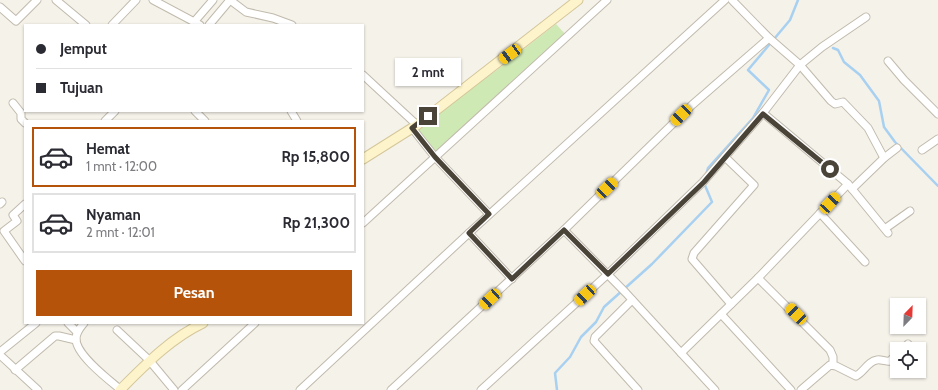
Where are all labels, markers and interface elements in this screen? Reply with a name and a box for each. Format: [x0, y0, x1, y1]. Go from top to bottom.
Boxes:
text: Jemput [60, 40, 107, 58]
car [497, 42, 523, 66]
callout: 2 mnt [395, 58, 461, 86]
text: 2 mnt [412, 64, 444, 80]
text: Tujuan [60, 79, 103, 97]
car [668, 102, 694, 128]
route end [419, 107, 437, 125]
icon: car [38, 139, 74, 175]
text: Hemat [86, 140, 130, 158]
text: Rp 15,800 [281, 148, 350, 166]
text: 1 mnt · 12:00 [86, 158, 157, 174]
route start [821, 160, 839, 178]
car [594, 175, 620, 201]
car [817, 190, 843, 216]
icon: car [38, 205, 74, 241]
text: Nyaman [86, 206, 141, 224]
text: Rp 21,300 [283, 214, 350, 232]
text: 2 mnt · 12:01 [86, 224, 155, 240]
button: Pesan [36, 270, 352, 316]
car [572, 282, 598, 308]
car [477, 286, 503, 312]
north arrow [890, 298, 926, 334]
map controls [890, 298, 926, 378]
car [783, 301, 809, 327]
button: locate [890, 342, 926, 378]

